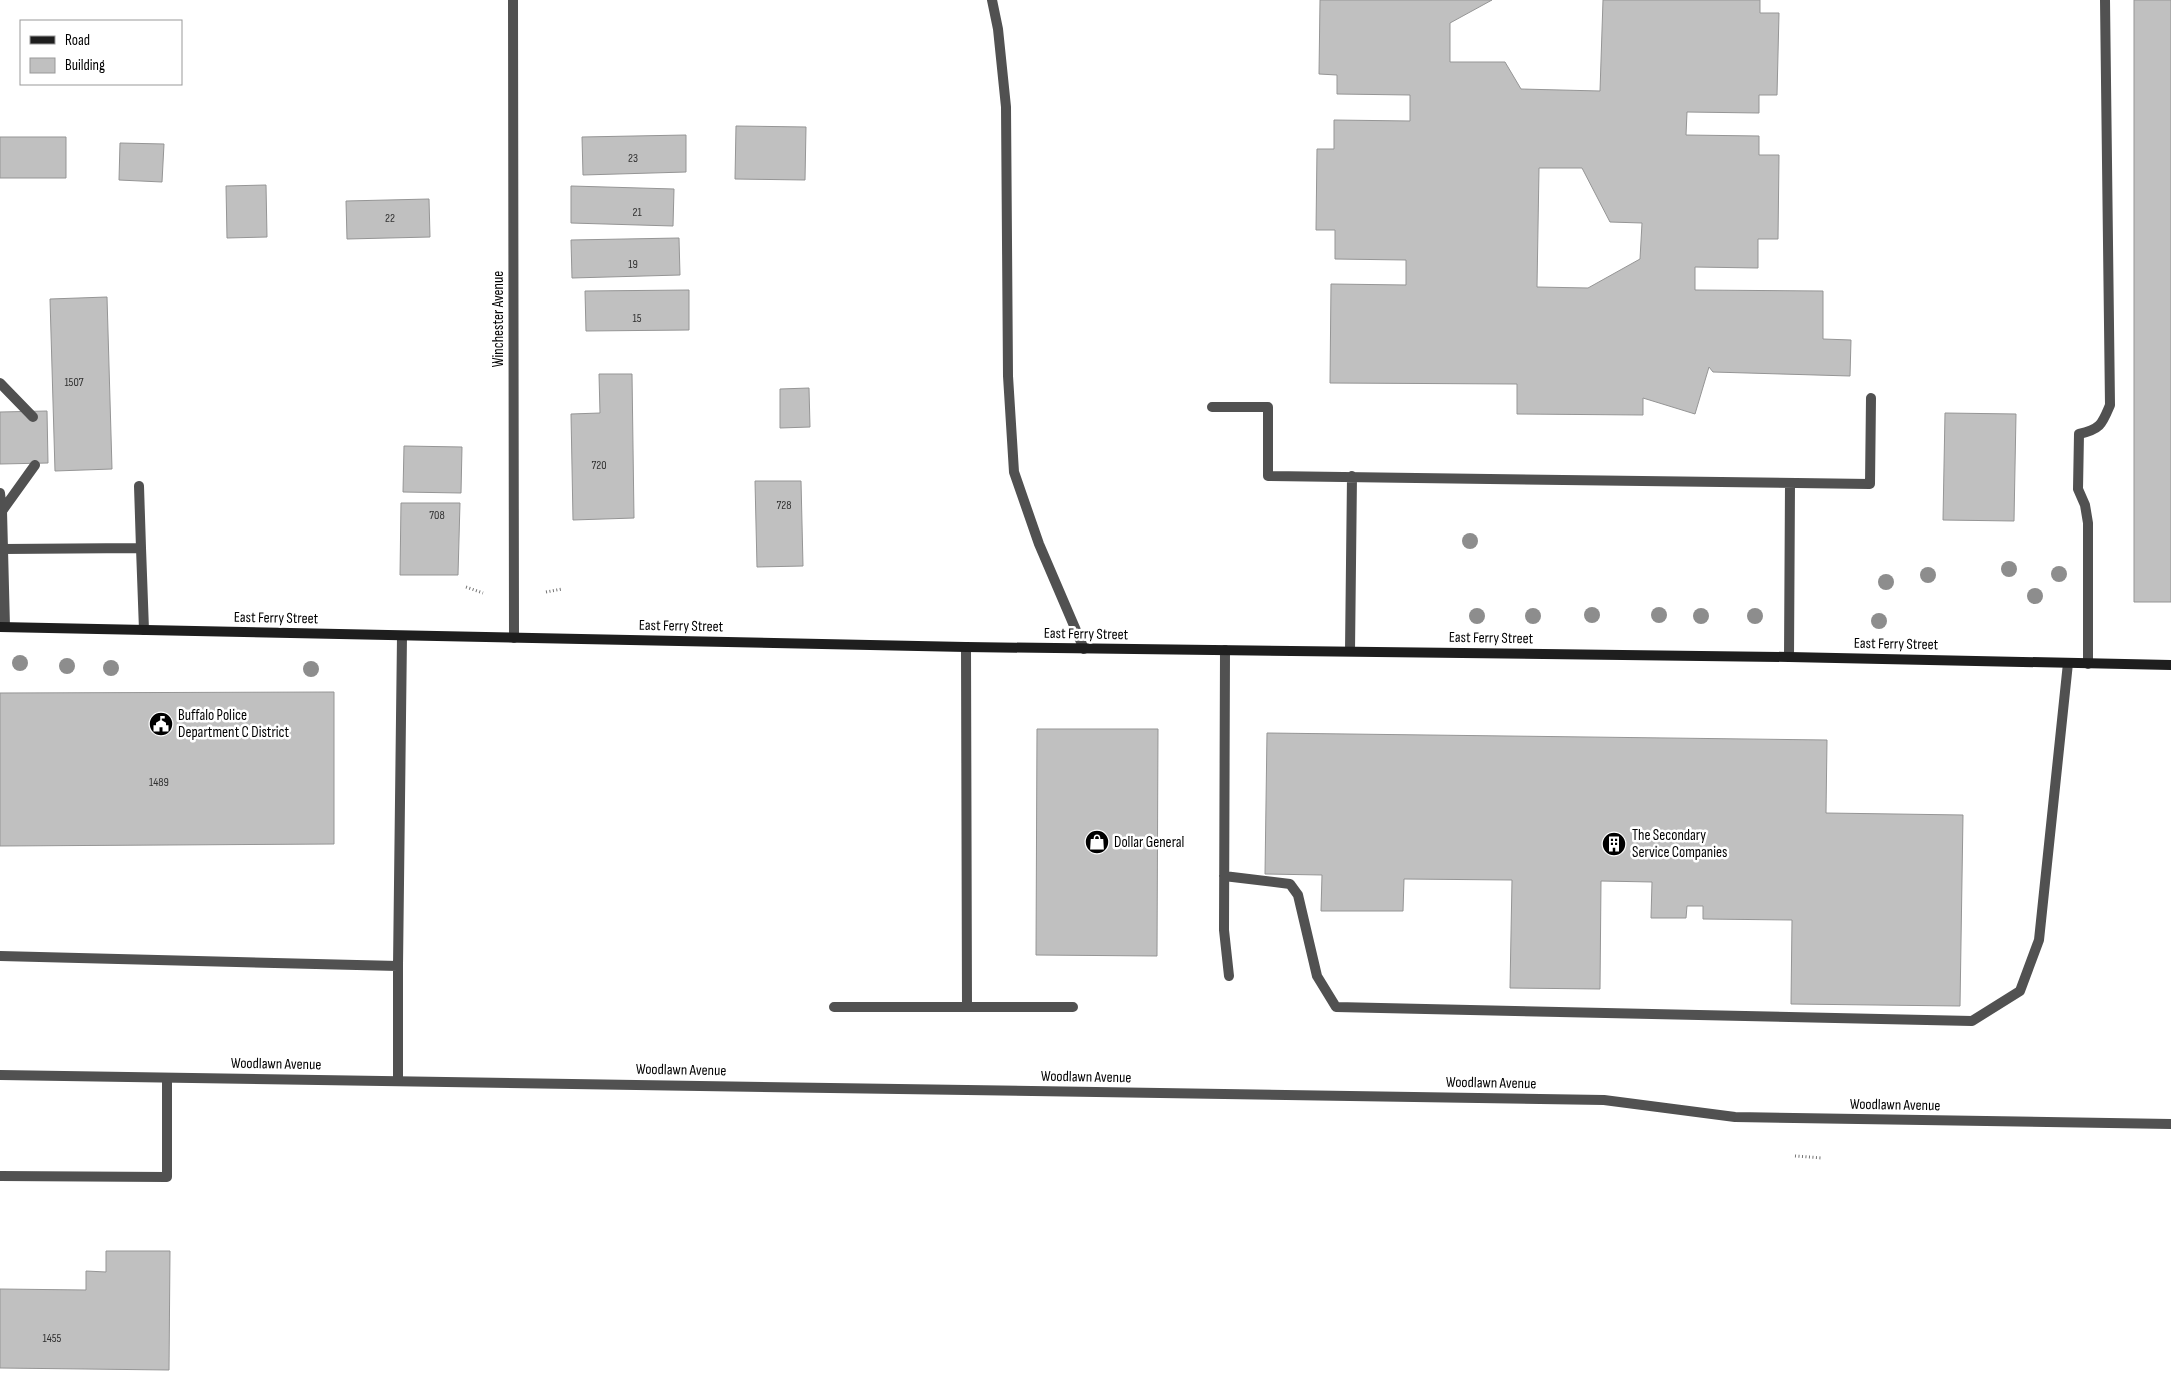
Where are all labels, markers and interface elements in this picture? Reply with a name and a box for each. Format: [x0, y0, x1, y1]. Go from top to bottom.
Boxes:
legend [20, 20, 182, 85]
text: Road [65, 31, 90, 50]
text: Building [65, 56, 105, 75]
house number: 23 [628, 151, 638, 166]
house number: 21 [632, 205, 642, 220]
house number: 22 [385, 211, 395, 226]
house number: 19 [628, 257, 638, 272]
street label: Winchester Avenue [489, 271, 508, 367]
house number: 15 [632, 311, 642, 326]
house number: 1507 [64, 375, 84, 390]
house number: 720 [591, 458, 607, 473]
house number: 728 [777, 498, 792, 513]
house number: 708 [429, 508, 445, 523]
street label: East Ferry Street [234, 608, 319, 628]
street label: East Ferry Street [639, 616, 724, 636]
street label: East Ferry Street [1044, 624, 1129, 644]
street label: East Ferry Street [1449, 628, 1534, 648]
street label: East Ferry Street [1854, 634, 1939, 654]
place label: Buffalo Police Department C District [178, 706, 289, 742]
public building icon: Buffalo Police Department C District [148, 711, 174, 737]
house number: 1489 [149, 775, 169, 790]
place label: The Secondary Service Companies [1632, 826, 1727, 862]
shop icon: Dollar General [1084, 829, 1110, 855]
building icon: The Secondary Service Companies [1601, 831, 1627, 857]
place label: Dollar General [1114, 833, 1184, 852]
street label: Woodlawn Avenue [231, 1054, 321, 1074]
street label: Woodlawn Avenue [636, 1060, 726, 1080]
street label: Woodlawn Avenue [1041, 1067, 1131, 1087]
street label: Woodlawn Avenue [1446, 1073, 1536, 1093]
street label: Woodlawn Avenue [1850, 1095, 1940, 1115]
house number: 1455 [43, 1331, 62, 1346]

